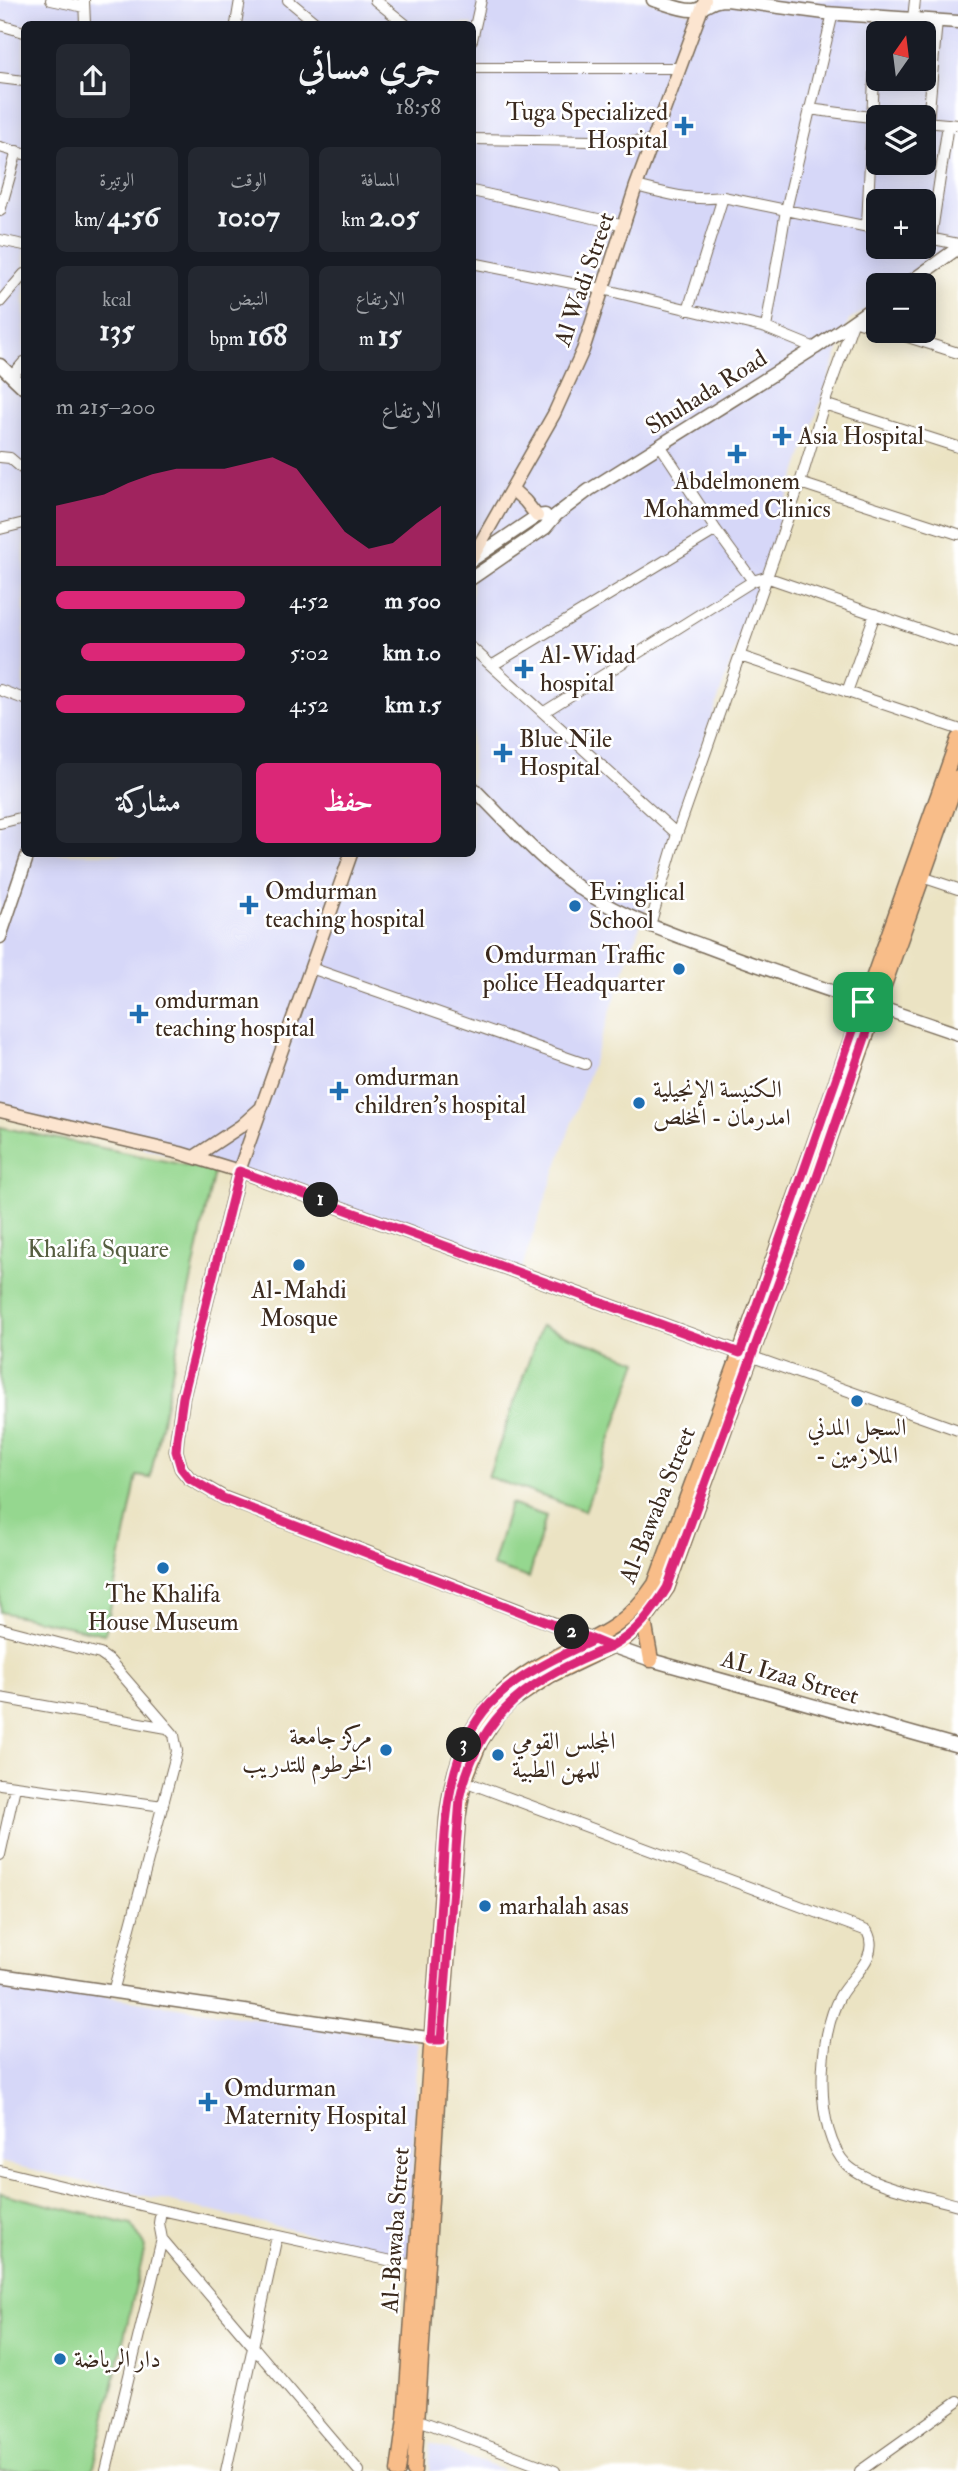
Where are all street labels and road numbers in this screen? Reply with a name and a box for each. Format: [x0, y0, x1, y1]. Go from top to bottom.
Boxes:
street label: Al Wadi Street [547, 208, 622, 351]
street label: Shuhada Road [640, 343, 773, 442]
street label: Al-Bawaba Street [612, 1422, 703, 1589]
street label: AL Izaa Street [717, 1643, 862, 1712]
street label: Al-Bawaba Street [374, 2146, 417, 2315]

